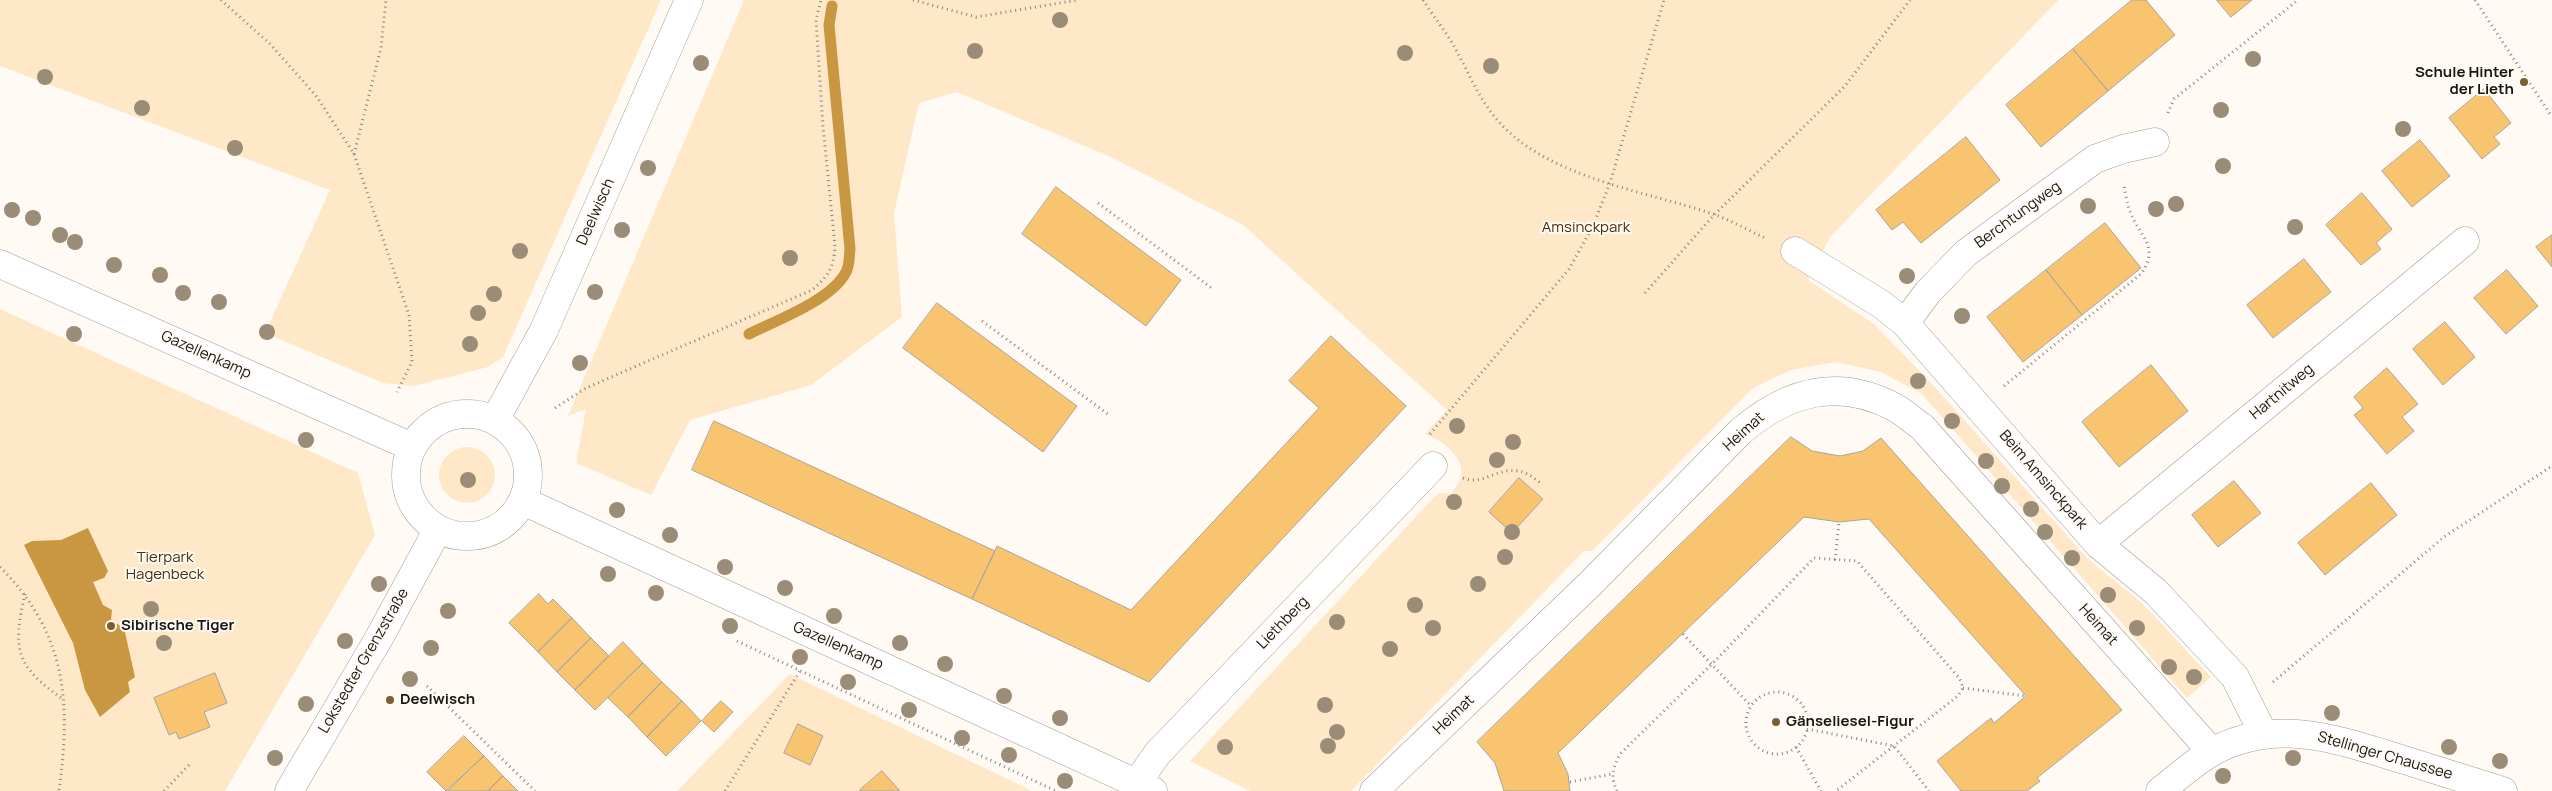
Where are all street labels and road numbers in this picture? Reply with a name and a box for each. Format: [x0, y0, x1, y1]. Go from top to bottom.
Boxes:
street label: Deelwisch [573, 176, 619, 248]
street label: Berchtungweg [1971, 178, 2065, 252]
street label: Gazellenkamp [158, 327, 254, 383]
street label: Hartnitweg [2247, 360, 2317, 424]
street label: Heimat [1720, 409, 1768, 455]
street label: Beim Amsinckpark [1995, 427, 2091, 533]
street label: Lokstedter Grenzstraße [315, 585, 413, 737]
street label: Liethberg [1253, 593, 1313, 653]
street label: Heimat [2075, 601, 2121, 649]
street label: Gazellenkamp [790, 618, 886, 674]
street label: Heimat [1430, 691, 1478, 739]
street label: Stellinger Chaussee [2316, 728, 2454, 784]

